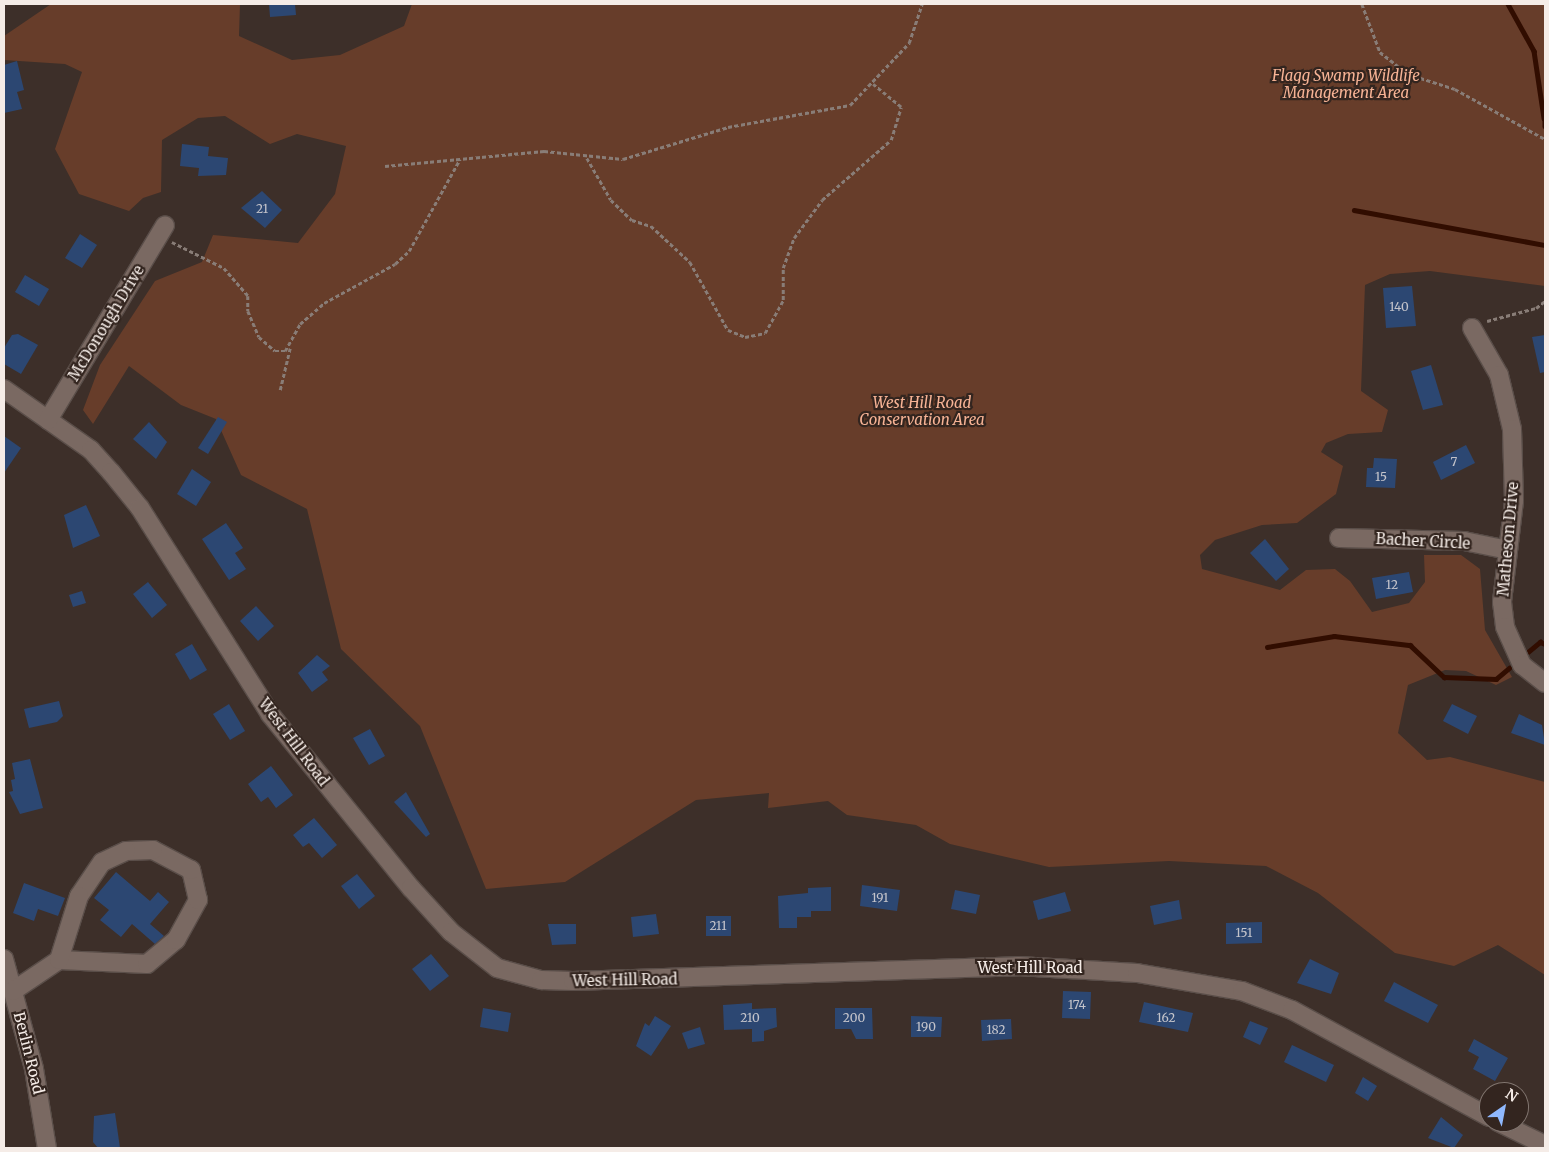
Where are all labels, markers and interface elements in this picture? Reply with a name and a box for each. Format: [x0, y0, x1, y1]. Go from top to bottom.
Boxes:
park label: Flagg Swamp Wildlife Management Area [1272, 66, 1420, 101]
house number: 21 [256, 202, 268, 216]
street label: McDonough Drive [64, 262, 148, 384]
house number: 140 [1389, 300, 1409, 314]
park label: West Hill Road Conservation Area [859, 393, 985, 428]
house number: 7 [1451, 455, 1457, 469]
house number: 15 [1375, 470, 1387, 484]
street label: Matheson Drive [1494, 481, 1522, 597]
street label: Bacher Circle [1375, 530, 1471, 552]
house number: 12 [1386, 578, 1398, 592]
street label: West Hill Road [255, 695, 333, 789]
house number: 191 [871, 891, 889, 905]
house number: 211 [709, 919, 727, 933]
house number: 151 [1236, 926, 1252, 940]
street label: West Hill Road [977, 959, 1083, 977]
street label: West Hill Road [572, 970, 678, 990]
house number: 174 [1068, 998, 1086, 1012]
street label: Berlin Road [10, 1010, 48, 1096]
house number: 210 [740, 1011, 760, 1025]
house number: 200 [843, 1011, 865, 1025]
house number: 162 [1157, 1011, 1175, 1025]
house number: 190 [916, 1020, 936, 1034]
house number: 182 [986, 1023, 1006, 1037]
north arrow [1479, 1082, 1529, 1132]
text: N [1502, 1085, 1521, 1106]

